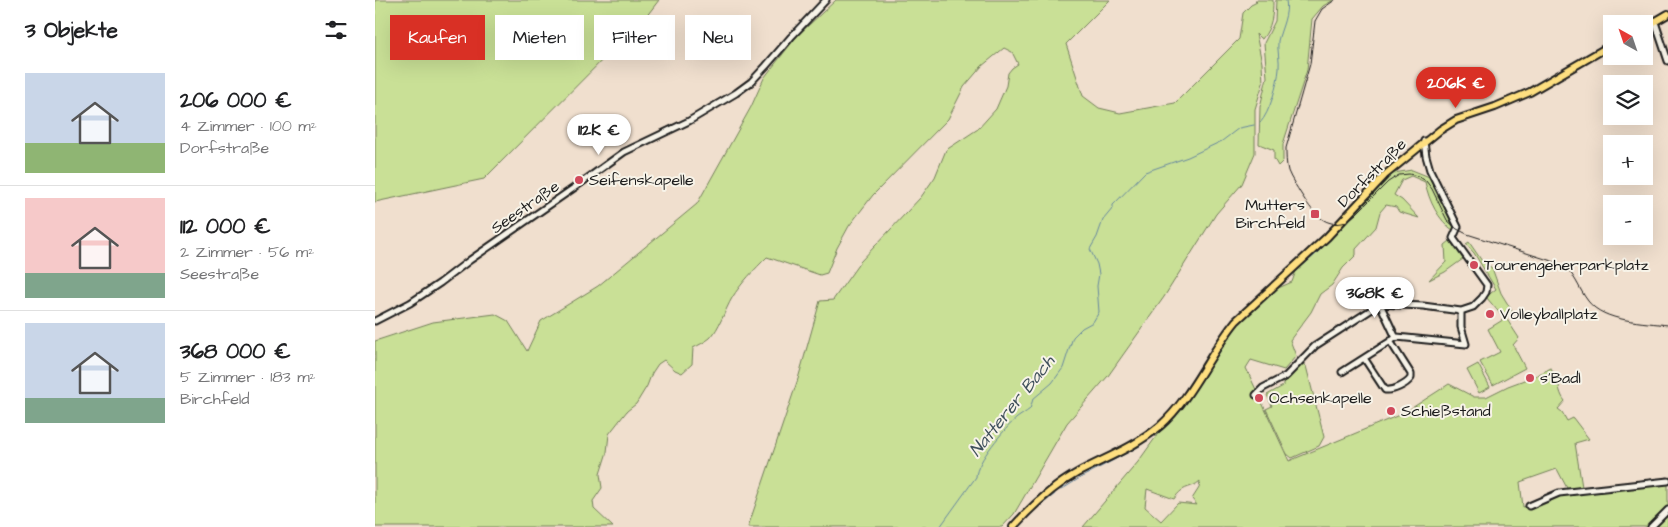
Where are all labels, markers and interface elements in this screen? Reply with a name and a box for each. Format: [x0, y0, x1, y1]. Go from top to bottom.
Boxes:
chip: Kaufen [390, 15, 485, 60]
chip: Mieten [495, 15, 584, 60]
chip: Filter [594, 15, 675, 60]
chip: Neu [685, 15, 751, 60]
north arrow [1603, 15, 1653, 65]
map controls [1603, 15, 1653, 245]
text: 3 Objekte [25, 16, 118, 45]
icon: filters [322, 16, 350, 44]
pin: 206K € [1415, 66, 1497, 109]
text: 206K € [1427, 72, 1485, 94]
button: layers [1603, 75, 1653, 125]
text: 206 000 € [180, 86, 292, 115]
icon: home [65, 93, 125, 153]
pin: 112K € [558, 114, 640, 156]
text: 4 Zimmer · 100 m² [180, 115, 317, 137]
text: 112K € [578, 119, 620, 141]
street label: Dorfstraße [1333, 133, 1412, 212]
button: + [1603, 135, 1653, 185]
text: Dorfstraße [180, 137, 269, 159]
place label: Seifenskapelle [589, 169, 694, 191]
marker: Seifenskapelle [573, 174, 585, 186]
street label: Seestraße [486, 175, 564, 239]
place label: Mutters Birchfeld [1235, 194, 1305, 234]
button: − [1603, 195, 1653, 245]
marker: Mutters Birchfeld [1309, 208, 1321, 220]
text: 112 000 € [180, 212, 271, 241]
icon: home [65, 218, 125, 278]
text: 2 Zimmer · 56 m² [180, 241, 314, 263]
place label: Tourengeherparkplatz [1484, 254, 1649, 277]
marker: Tourengeherparkplatz [1468, 259, 1480, 271]
text: Seestraße [180, 263, 259, 285]
pin: 368K € [1334, 276, 1416, 319]
text: 368K € [1346, 282, 1404, 304]
place label: Volleyballplatz [1500, 303, 1598, 326]
marker: Volleyballplatz [1484, 308, 1496, 320]
text: 368 000 € [180, 337, 291, 366]
icon: home [65, 343, 125, 403]
water label: Natterer Bach [963, 349, 1061, 462]
text: 5 Zimmer · 183 m² [180, 366, 316, 388]
place label: s'Badl [1540, 367, 1581, 389]
marker: s'Badl [1524, 372, 1536, 384]
place label: Ochsenkapelle [1269, 387, 1372, 409]
text: Birchfeld [180, 388, 250, 410]
marker: Ochsenkapelle [1253, 392, 1265, 404]
place label: Schießstand [1401, 400, 1491, 422]
marker: Schießstand [1385, 405, 1397, 417]

